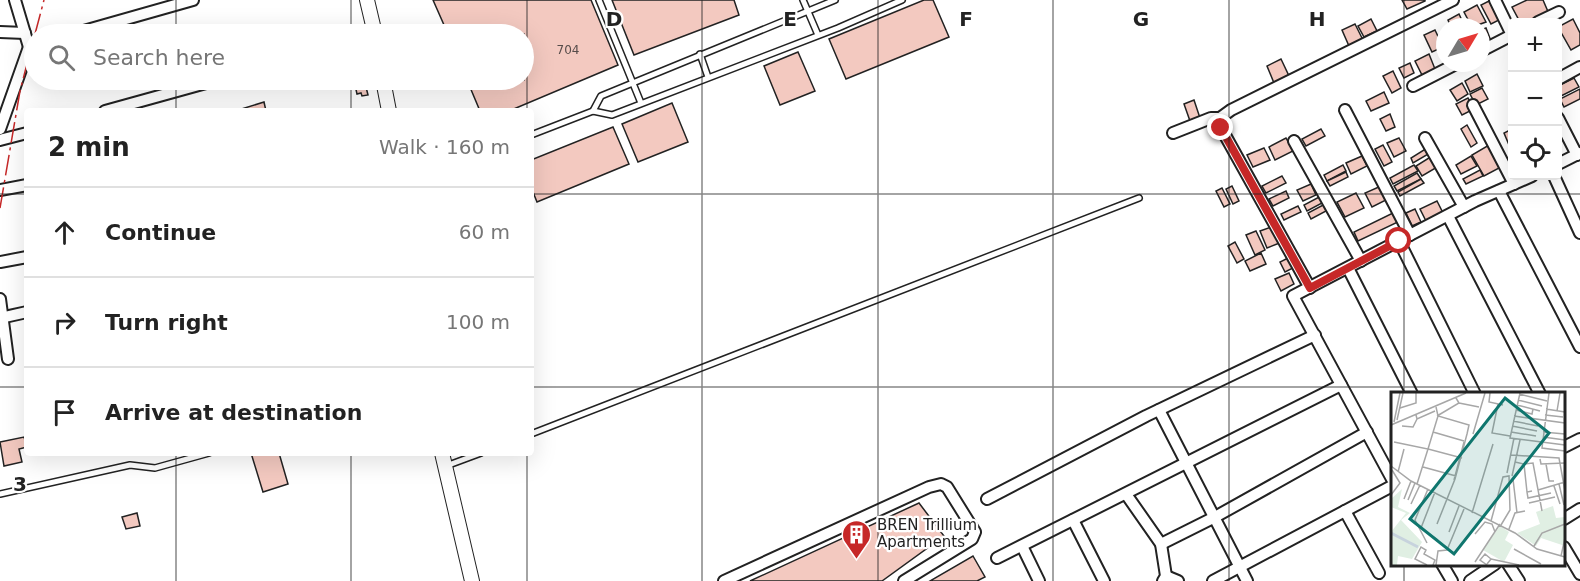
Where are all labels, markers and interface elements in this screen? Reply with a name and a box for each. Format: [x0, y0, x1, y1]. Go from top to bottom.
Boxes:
text: D [606, 7, 622, 31]
text: E [783, 7, 797, 31]
text: F [959, 7, 973, 31]
text: G [1133, 7, 1149, 31]
text: H [1309, 7, 1325, 31]
north arrow [1436, 18, 1490, 72]
map controls [1508, 18, 1562, 180]
button: + [1508, 18, 1562, 72]
search box [24, 24, 534, 90]
icon: search [45, 41, 78, 74]
house number: 704 [557, 43, 579, 57]
text: Search here [93, 45, 225, 70]
button: − [1508, 72, 1562, 126]
route end [1207, 114, 1233, 140]
button: locate [1508, 126, 1562, 180]
text: 2 min [48, 132, 130, 162]
text: Walk · 160 m [379, 135, 510, 159]
icon: ahead [48, 216, 81, 249]
text: Continue [105, 220, 216, 245]
text: 60 m [459, 220, 510, 244]
route start [1385, 227, 1411, 253]
icon: right [48, 306, 81, 339]
text: Turn right [105, 310, 228, 335]
text: 100 m [446, 310, 510, 334]
inset map [1391, 392, 1565, 566]
icon: arrive [48, 396, 81, 429]
text: Arrive at destination [105, 400, 362, 425]
text: 3 [13, 472, 27, 496]
place label: BREN Trillium Apartments [877, 516, 977, 551]
building icon: BREN Trillium Apartments [840, 518, 872, 560]

